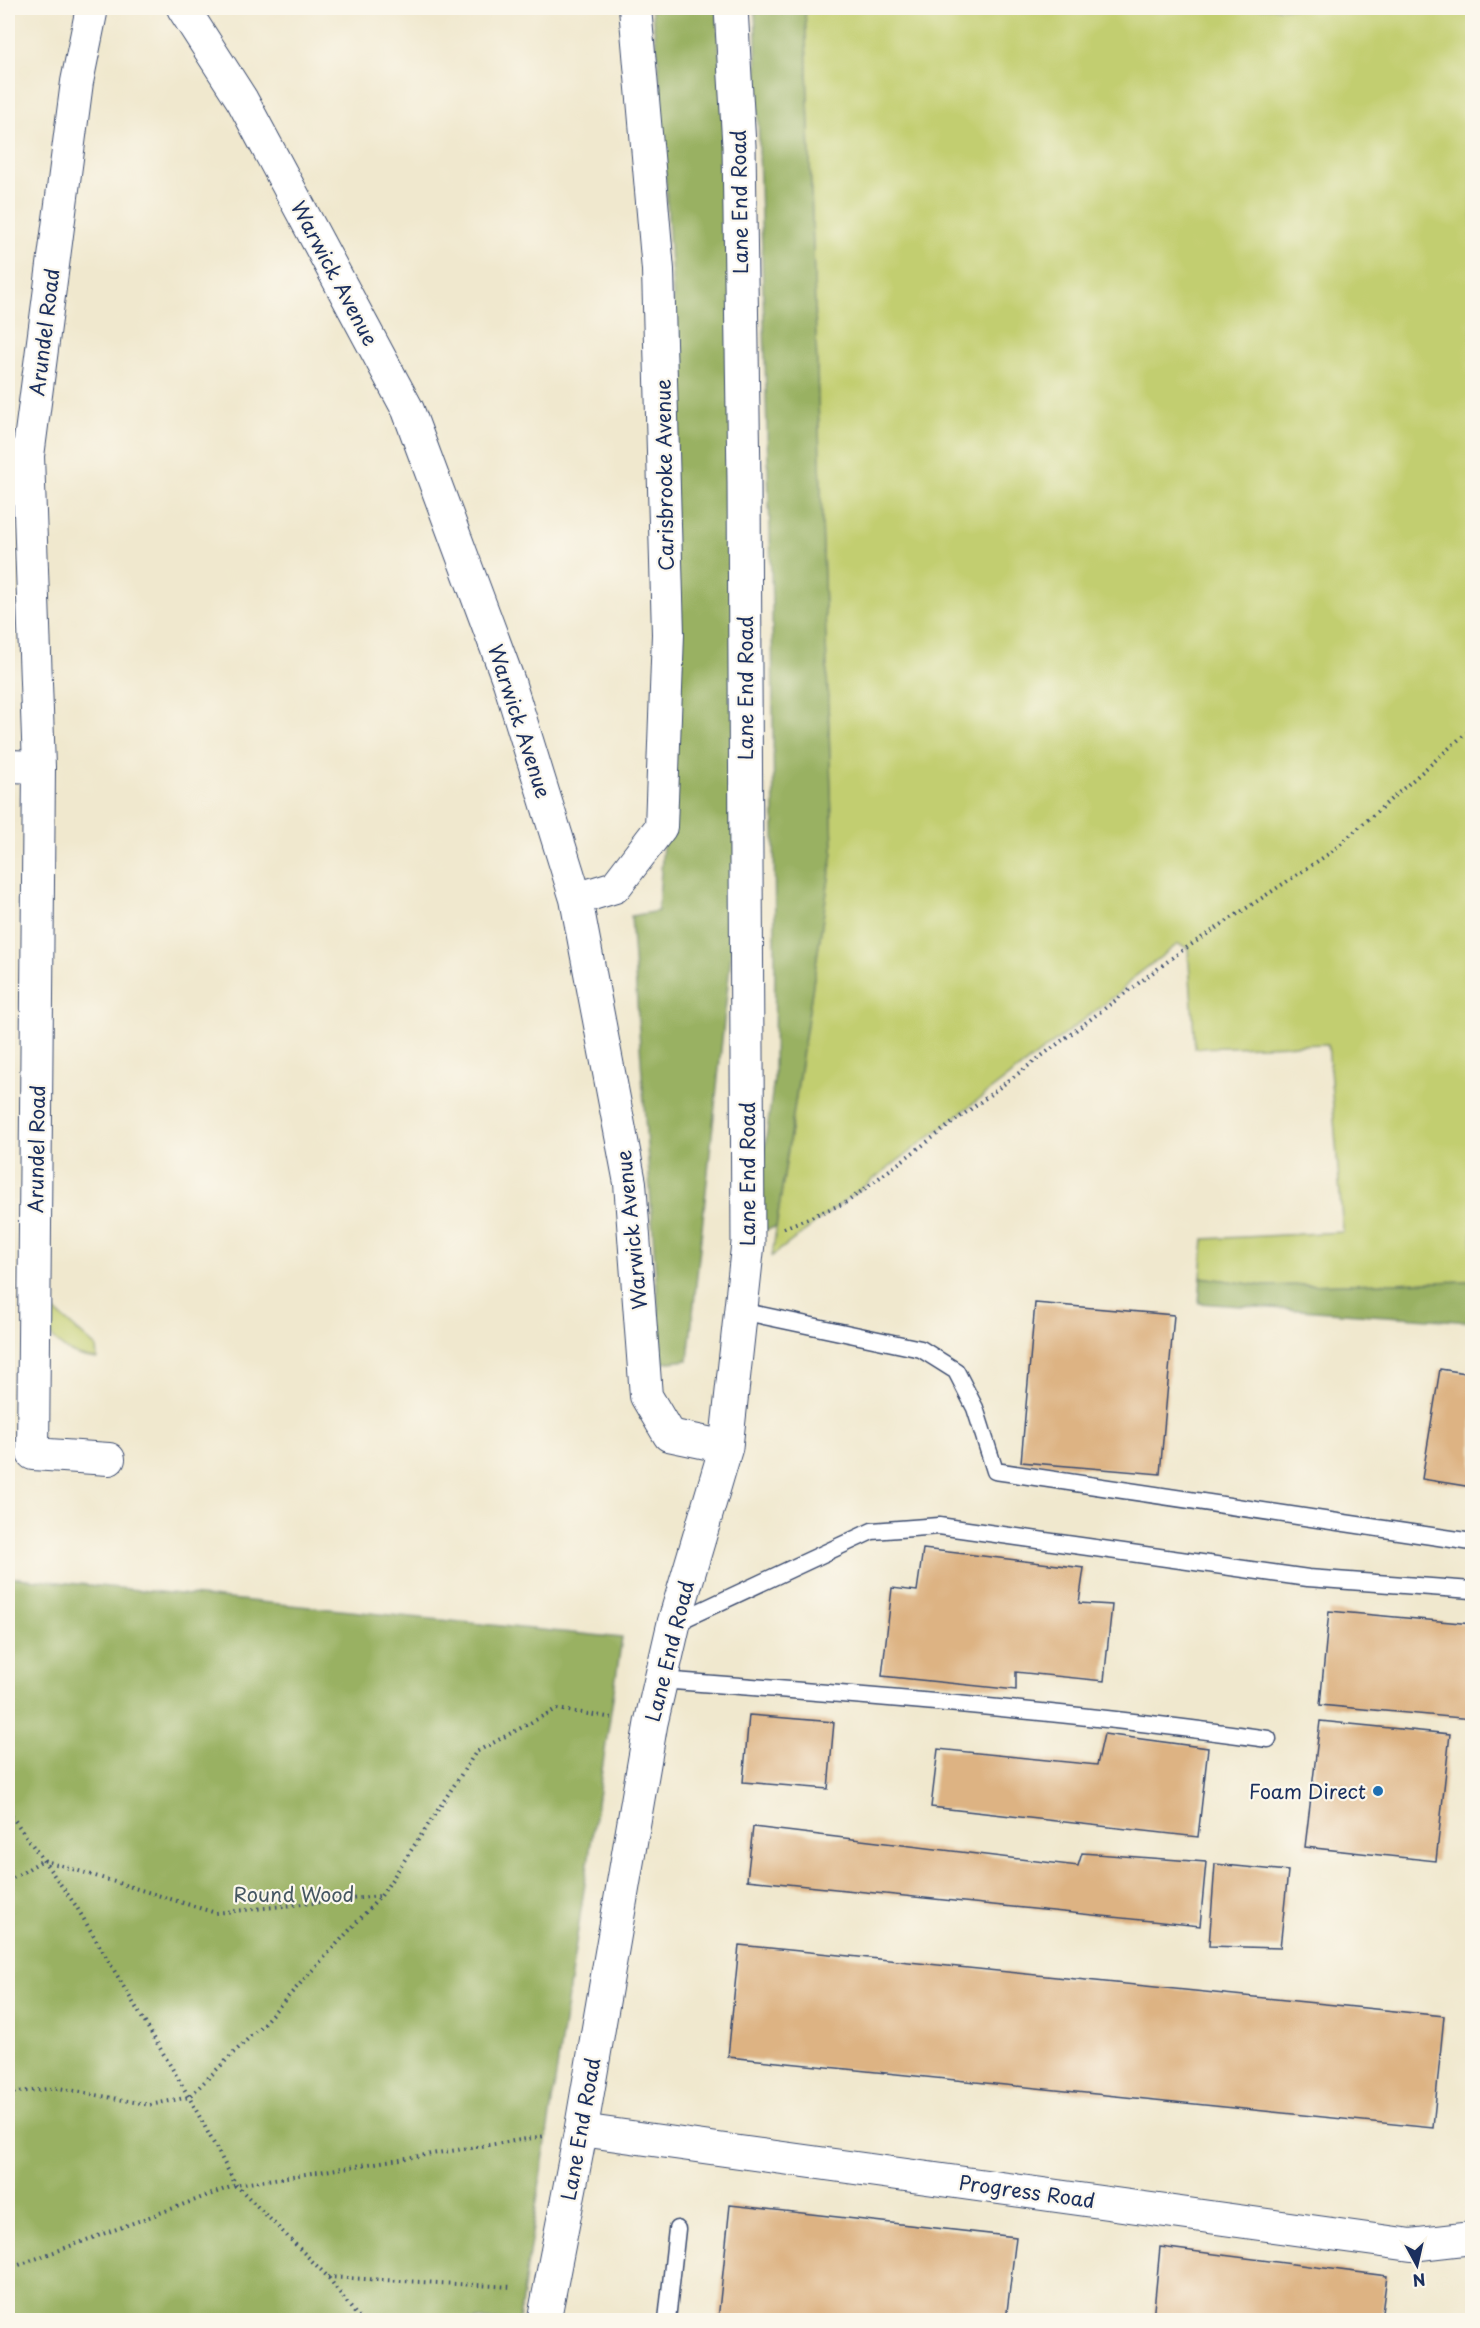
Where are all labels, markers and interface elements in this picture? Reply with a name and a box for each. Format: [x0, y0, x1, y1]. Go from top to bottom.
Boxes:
street label: Lane End Road [723, 130, 755, 274]
street label: Warwick Avenue [284, 195, 386, 351]
street label: Arundel Road [21, 266, 67, 398]
street label: Carisbrooke Avenue [647, 379, 681, 571]
street label: Lane End Road [730, 616, 760, 760]
street label: Warwick Avenue [481, 640, 559, 802]
street label: Arundel Road [20, 1085, 52, 1213]
street label: Lane End Road [732, 1102, 762, 1246]
street label: Warwick Avenue [608, 1149, 654, 1311]
street label: Lane End Road [637, 1577, 701, 1725]
place label: Foam Direct [1249, 1776, 1366, 1806]
marker: Foam Direct [1371, 1784, 1385, 1798]
park label: Round Wood [234, 1879, 354, 1909]
street label: Lane End Road [553, 2055, 607, 2203]
street label: Progress Road [957, 2167, 1097, 2215]
north arrow [1387, 2235, 1447, 2295]
text: N [1411, 2268, 1427, 2294]

